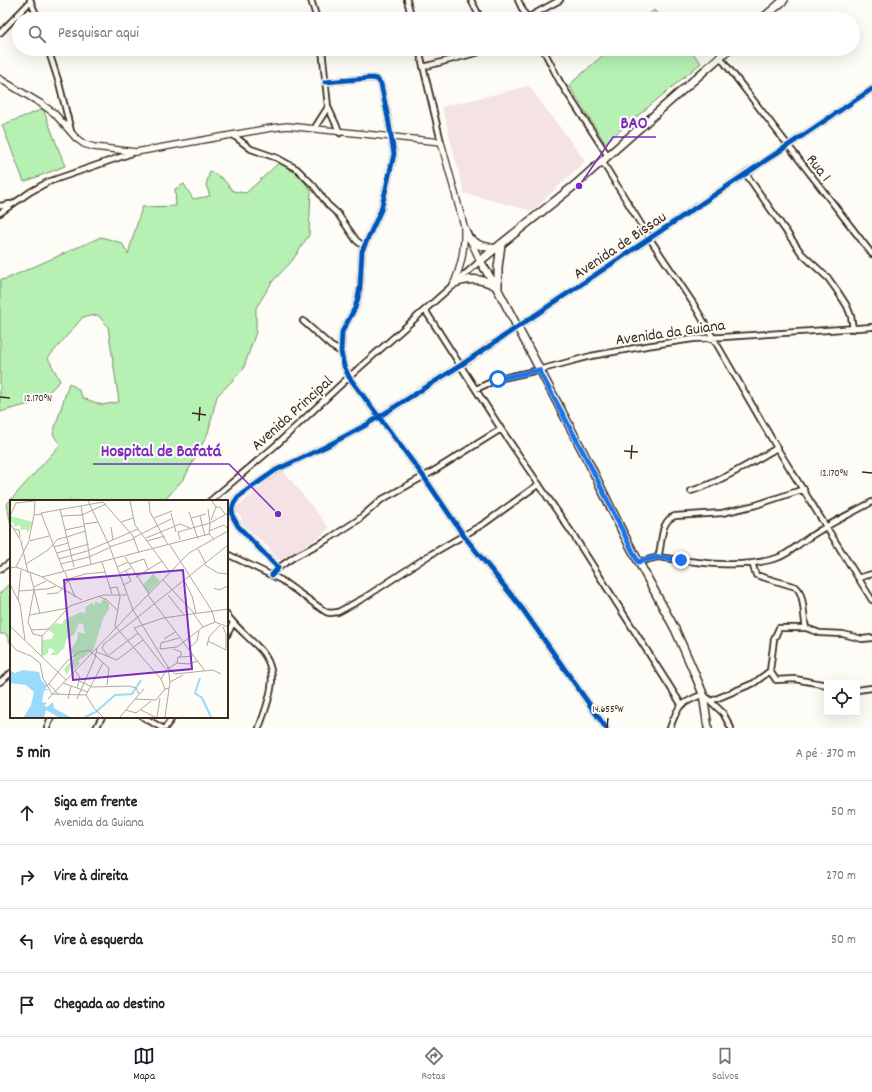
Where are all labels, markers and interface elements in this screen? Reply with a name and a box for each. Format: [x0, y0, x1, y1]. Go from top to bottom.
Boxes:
search box [12, 12, 860, 56]
icon: search [26, 23, 48, 45]
text: Pesquisar aqui [58, 23, 139, 45]
callout: BAO [613, 108, 656, 137]
text: BAO [620, 113, 648, 137]
street label: Rua 1 [800, 150, 836, 187]
street label: Avenida de Bissau [569, 206, 672, 286]
street label: Avenida da Guiana [614, 314, 727, 353]
route start [489, 370, 507, 388]
street label: Avenida Principal [247, 371, 339, 457]
text: 12.170°N [24, 392, 52, 406]
callout: Hospital de Bafatá [93, 435, 229, 464]
text: Hospital de Bafatá [101, 441, 222, 465]
text: 12.170°N [820, 467, 848, 481]
inset map [10, 500, 228, 718]
route end [672, 551, 690, 569]
map controls [824, 680, 860, 716]
button: locate [824, 680, 860, 716]
text: 14.655°W [592, 703, 624, 717]
text: 5 min [16, 742, 50, 766]
text: A pé · 370 m [796, 745, 856, 764]
text: Siga em frente [54, 792, 137, 814]
icon: ahead [16, 802, 38, 824]
text: 50 m [831, 803, 856, 822]
text: Avenida da Guiana [54, 814, 144, 833]
icon: right [16, 866, 38, 888]
text: Vire à direita [54, 866, 128, 888]
text: 270 m [826, 867, 856, 886]
icon: left [16, 930, 38, 952]
text: Vire à esquerda [54, 930, 143, 952]
text: 50 m [831, 931, 856, 950]
icon: arrive [16, 994, 38, 1016]
text: Chegada ao destino [54, 994, 165, 1016]
tab: Mapa [133, 1045, 155, 1085]
tab: Rotas [422, 1045, 446, 1085]
tab: Salvos [712, 1045, 739, 1085]

